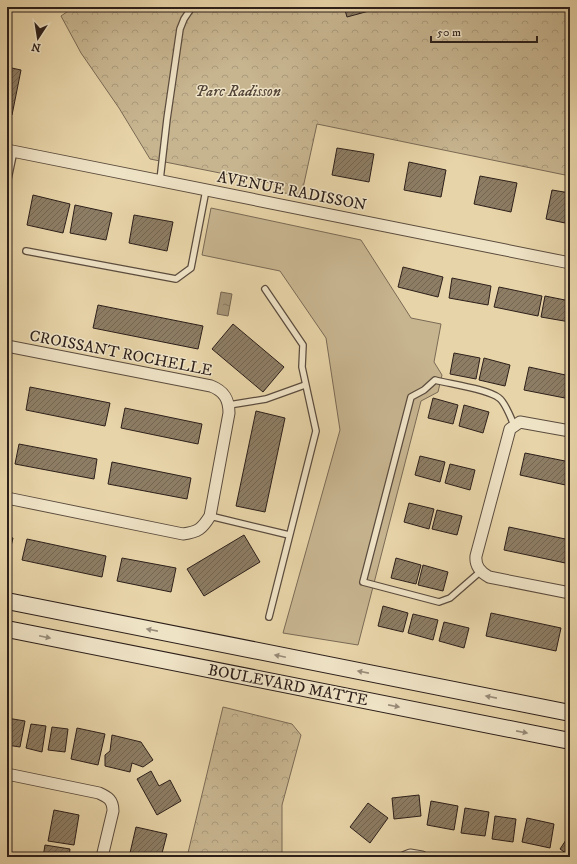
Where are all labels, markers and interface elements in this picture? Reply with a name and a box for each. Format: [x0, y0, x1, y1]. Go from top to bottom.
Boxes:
north arrow [18, 18, 58, 58]
scale bar [431, 18, 537, 44]
text: 50 m [437, 25, 461, 40]
text: N [30, 39, 42, 55]
park label: Parc Radisson [195, 81, 281, 101]
street label: AVENUE RADISSON [216, 167, 368, 215]
street label: CROISSANT ROCHELLE [28, 325, 214, 381]
one-way arrow [146, 627, 158, 633]
one-way arrow [39, 634, 51, 640]
one-way arrow [274, 653, 286, 659]
street label: BOULEVARD MATTE [206, 660, 370, 710]
one-way arrow [357, 669, 369, 675]
one-way arrow [484, 694, 497, 700]
one-way arrow [388, 704, 401, 710]
one-way arrow [516, 729, 528, 735]

